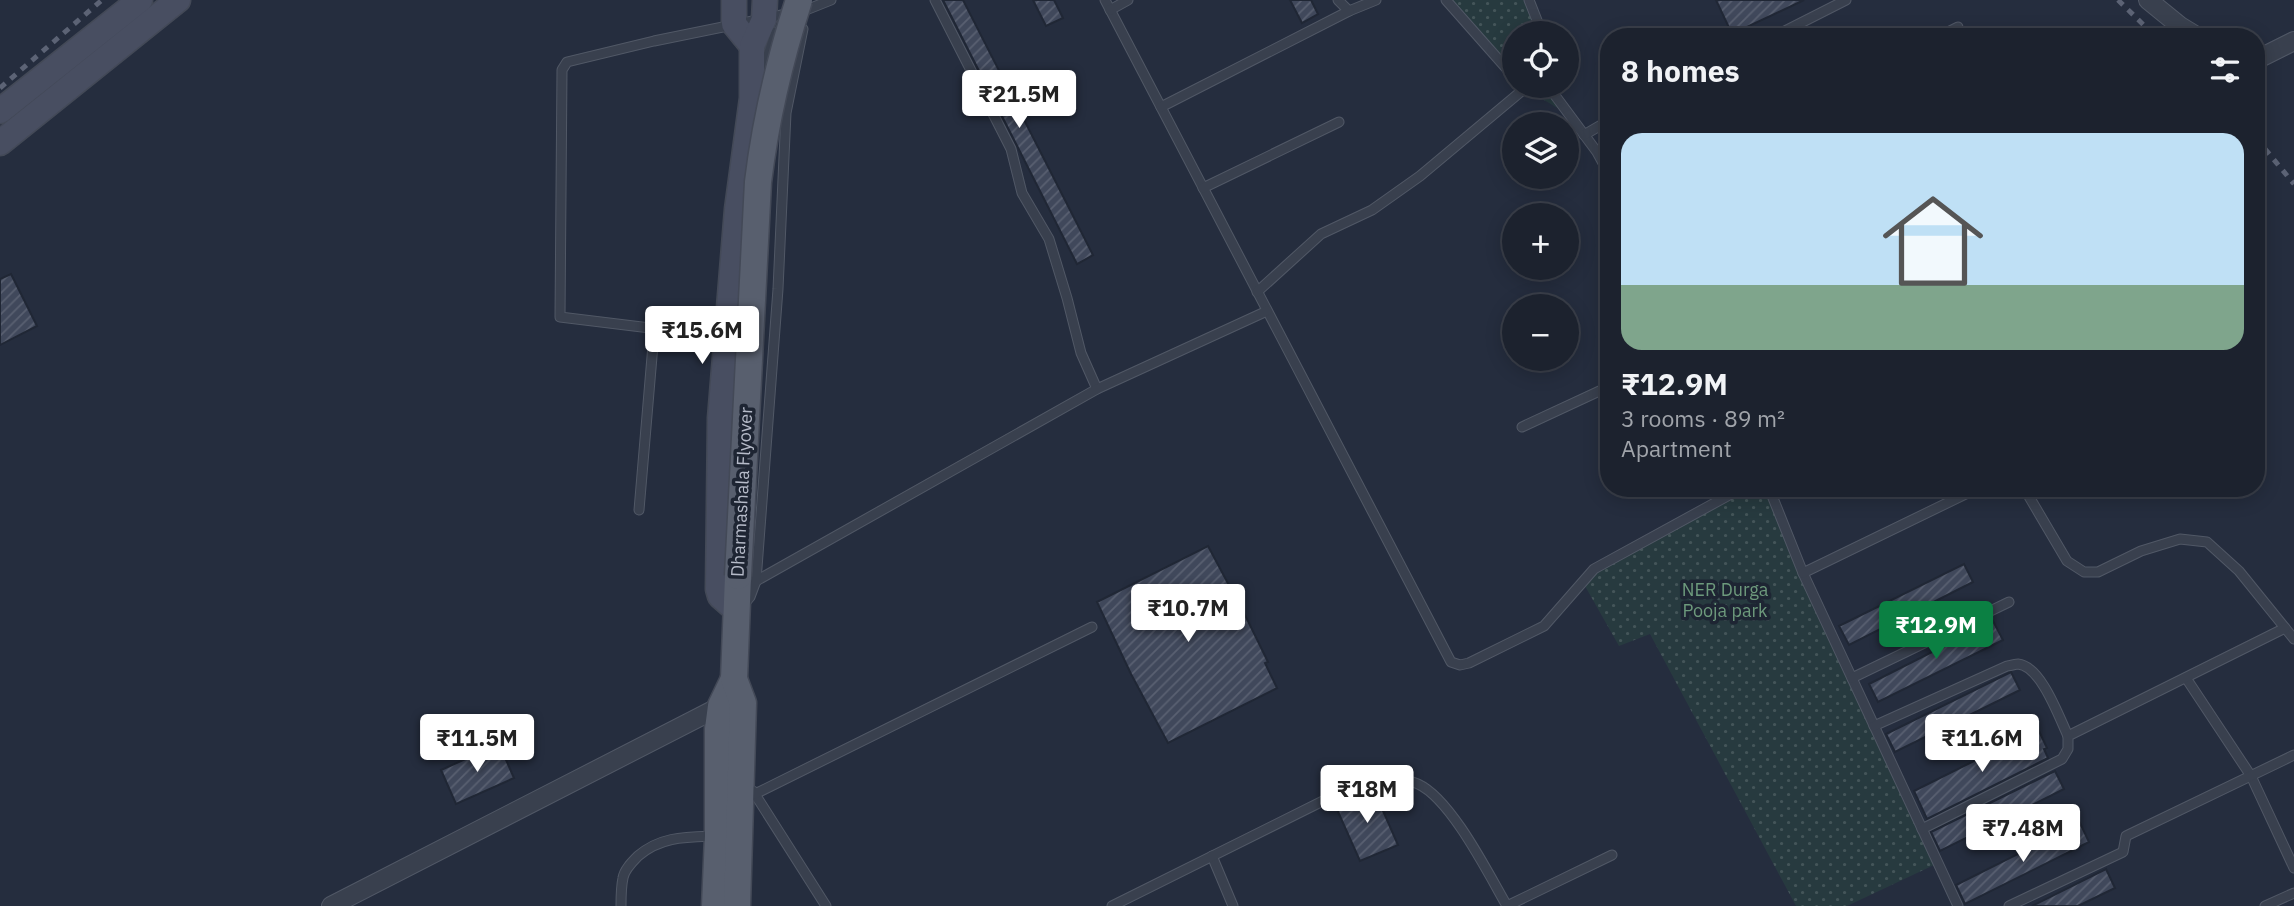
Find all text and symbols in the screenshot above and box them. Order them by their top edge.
map controls [1502,21,1579,371]
button: locate [1502,21,1579,98]
text: 8 homes [1621,51,1740,90]
icon: filters [2206,51,2244,89]
pin: ₹21.5M [962,71,1076,130]
text: ₹21.5M [978,78,1060,108]
button: layers [1502,112,1579,189]
icon: home [1870,178,1996,304]
button: + [1502,203,1579,280]
button: − [1502,294,1579,371]
pin: ₹15.6M [645,306,759,366]
text: ₹15.6M [661,314,743,344]
text: ₹12.9M [1621,364,1728,403]
text: 3 rooms · 89 m² [1621,403,1785,433]
street label: Dharmashala Flyover [726,406,757,577]
text: Apartment [1621,433,1732,463]
park label: NER Durga Pooja park [1682,578,1769,622]
pin: ₹10.7M [1131,584,1245,644]
text: ₹10.7M [1147,592,1229,622]
pin: ₹12.9M [1879,602,1993,661]
text: ₹12.9M [1895,609,1977,639]
pin: ₹11.5M [420,714,534,774]
pin: ₹11.6M [1925,714,2039,774]
text: ₹11.5M [436,722,518,752]
text: ₹11.6M [1941,722,2023,752]
pin: ₹18M [1326,766,1408,825]
text: ₹18M [1337,773,1397,803]
pin: ₹7.48M [1966,804,2080,864]
text: ₹7.48M [1982,812,2064,842]

